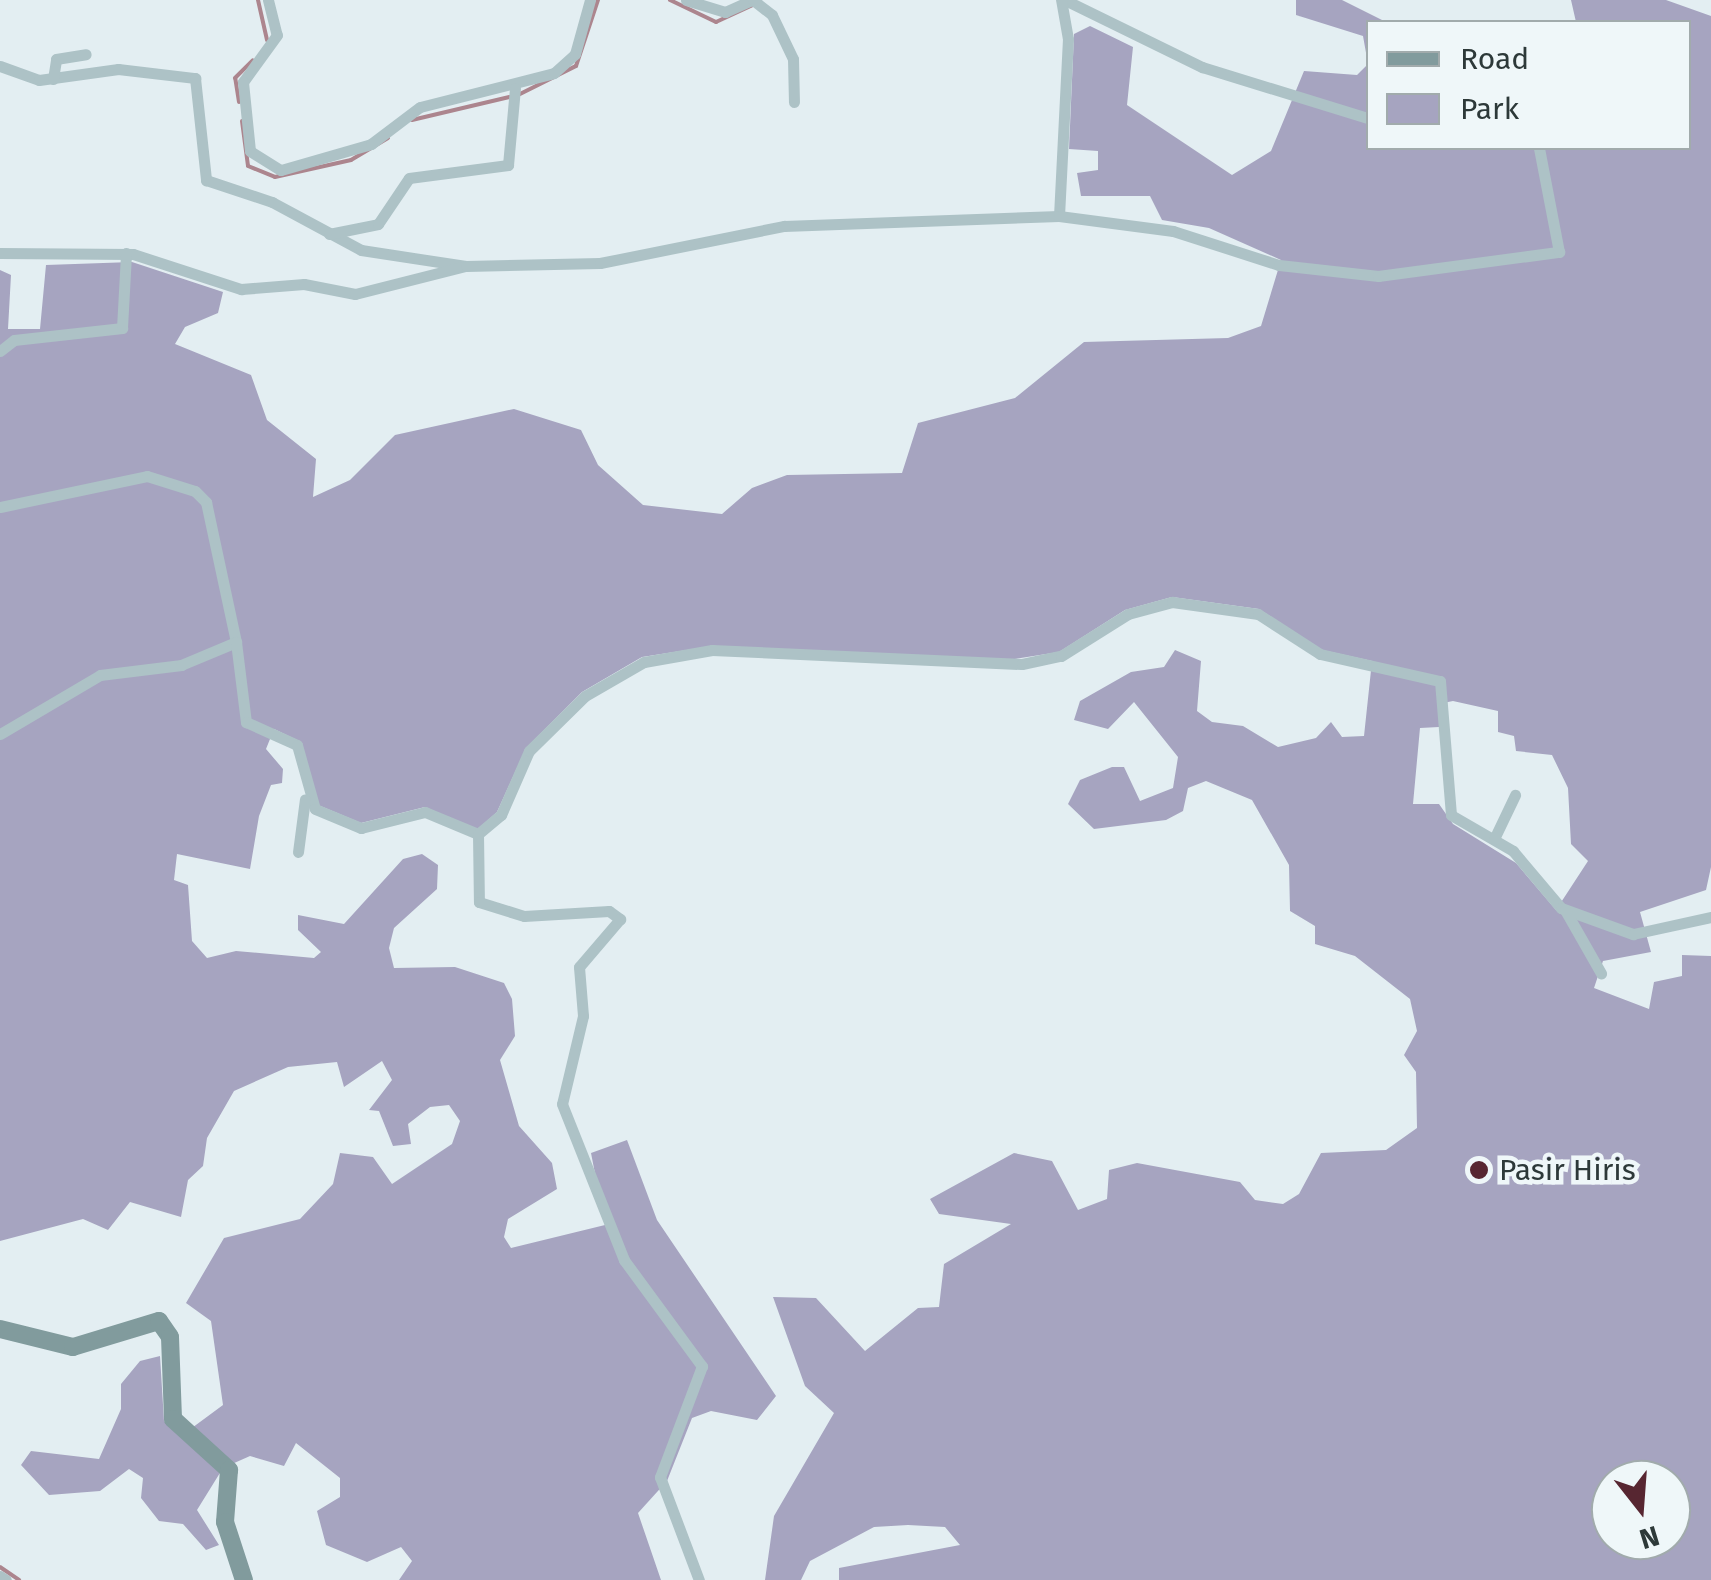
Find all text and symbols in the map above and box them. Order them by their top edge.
legend [1366,20,1691,150]
text: Road [1460,41,1529,77]
text: Park [1460,91,1519,127]
place label: Pasir Hiris [1499,1152,1636,1188]
marker: Pasir Hiris [1468,1159,1490,1181]
north arrow [1591,1460,1691,1560]
text: N [1636,1519,1663,1556]

